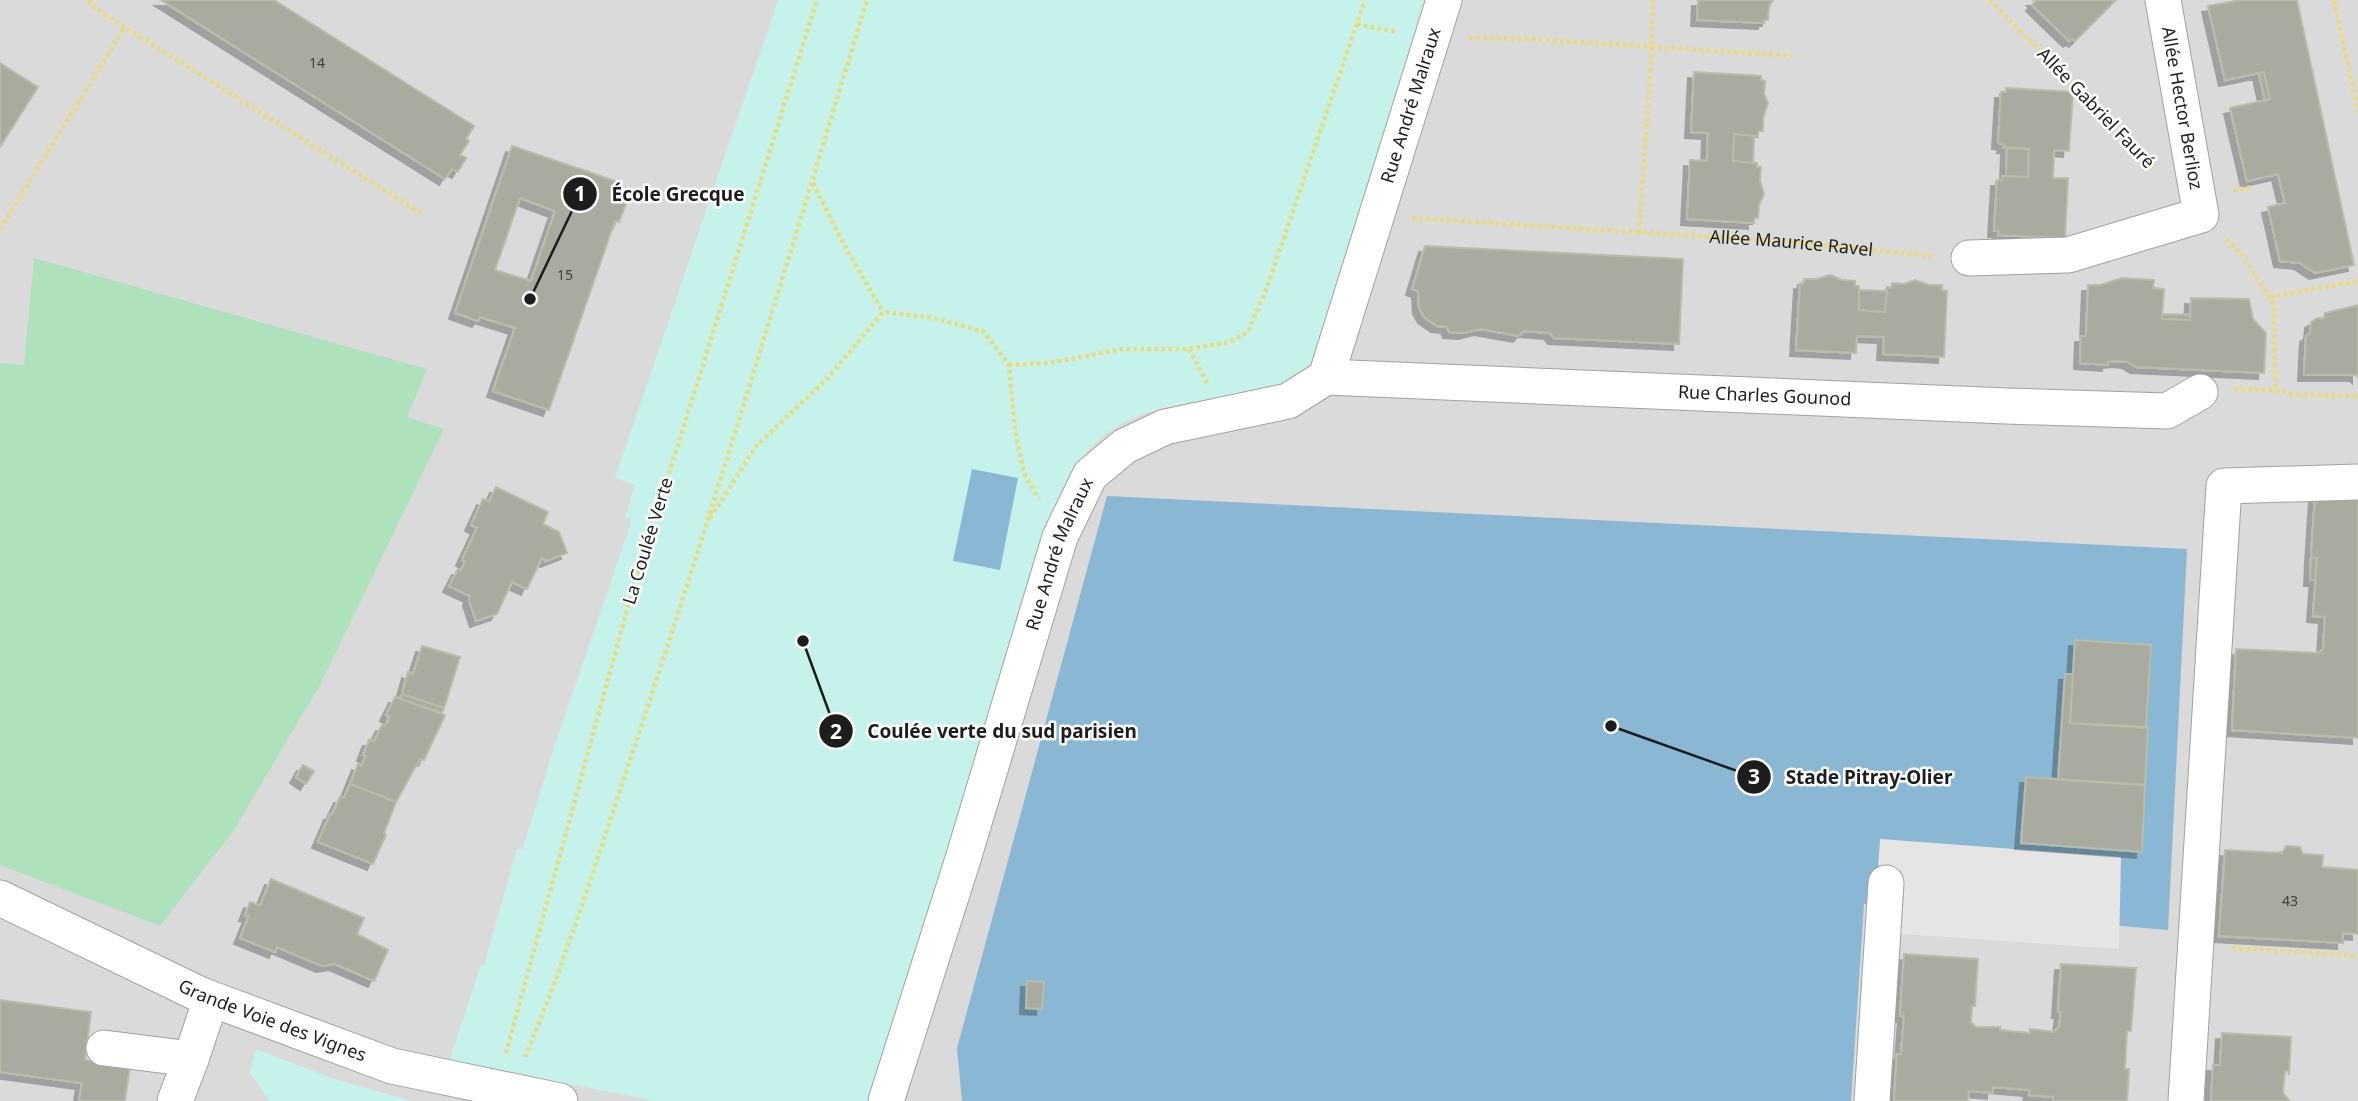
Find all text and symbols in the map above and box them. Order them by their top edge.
street label: Rue André Malraux [1374,24,1446,186]
street label: Allée Hector Berlioz [2157,24,2209,191]
street label: Allée Gabriel Fauré [2033,42,2161,173]
house number: 14 [309,53,325,72]
callout: École Grecque [562,174,758,214]
text: 1 [574,179,586,207]
text: École Grecque [612,181,744,207]
street label: Allée Maurice Ravel [1709,224,1874,261]
house number: 15 [557,265,573,284]
street label: Rue Charles Gounod [1677,379,1852,410]
street label: Rue André Malraux [1020,473,1098,633]
street label: La Coulée Verte [616,474,678,607]
callout: Coulée verte du sud parisien [818,711,1151,751]
text: 2 [830,717,842,745]
text: Coulée verte du sud parisien [867,718,1137,744]
callout: Stade Pitray-Olier [1737,757,1967,797]
text: 3 [1748,762,1760,790]
text: Stade Pitray-Olier [1786,764,1953,790]
house number: 43 [2282,891,2298,910]
street label: Grande Voie des Vignes [175,973,370,1066]

